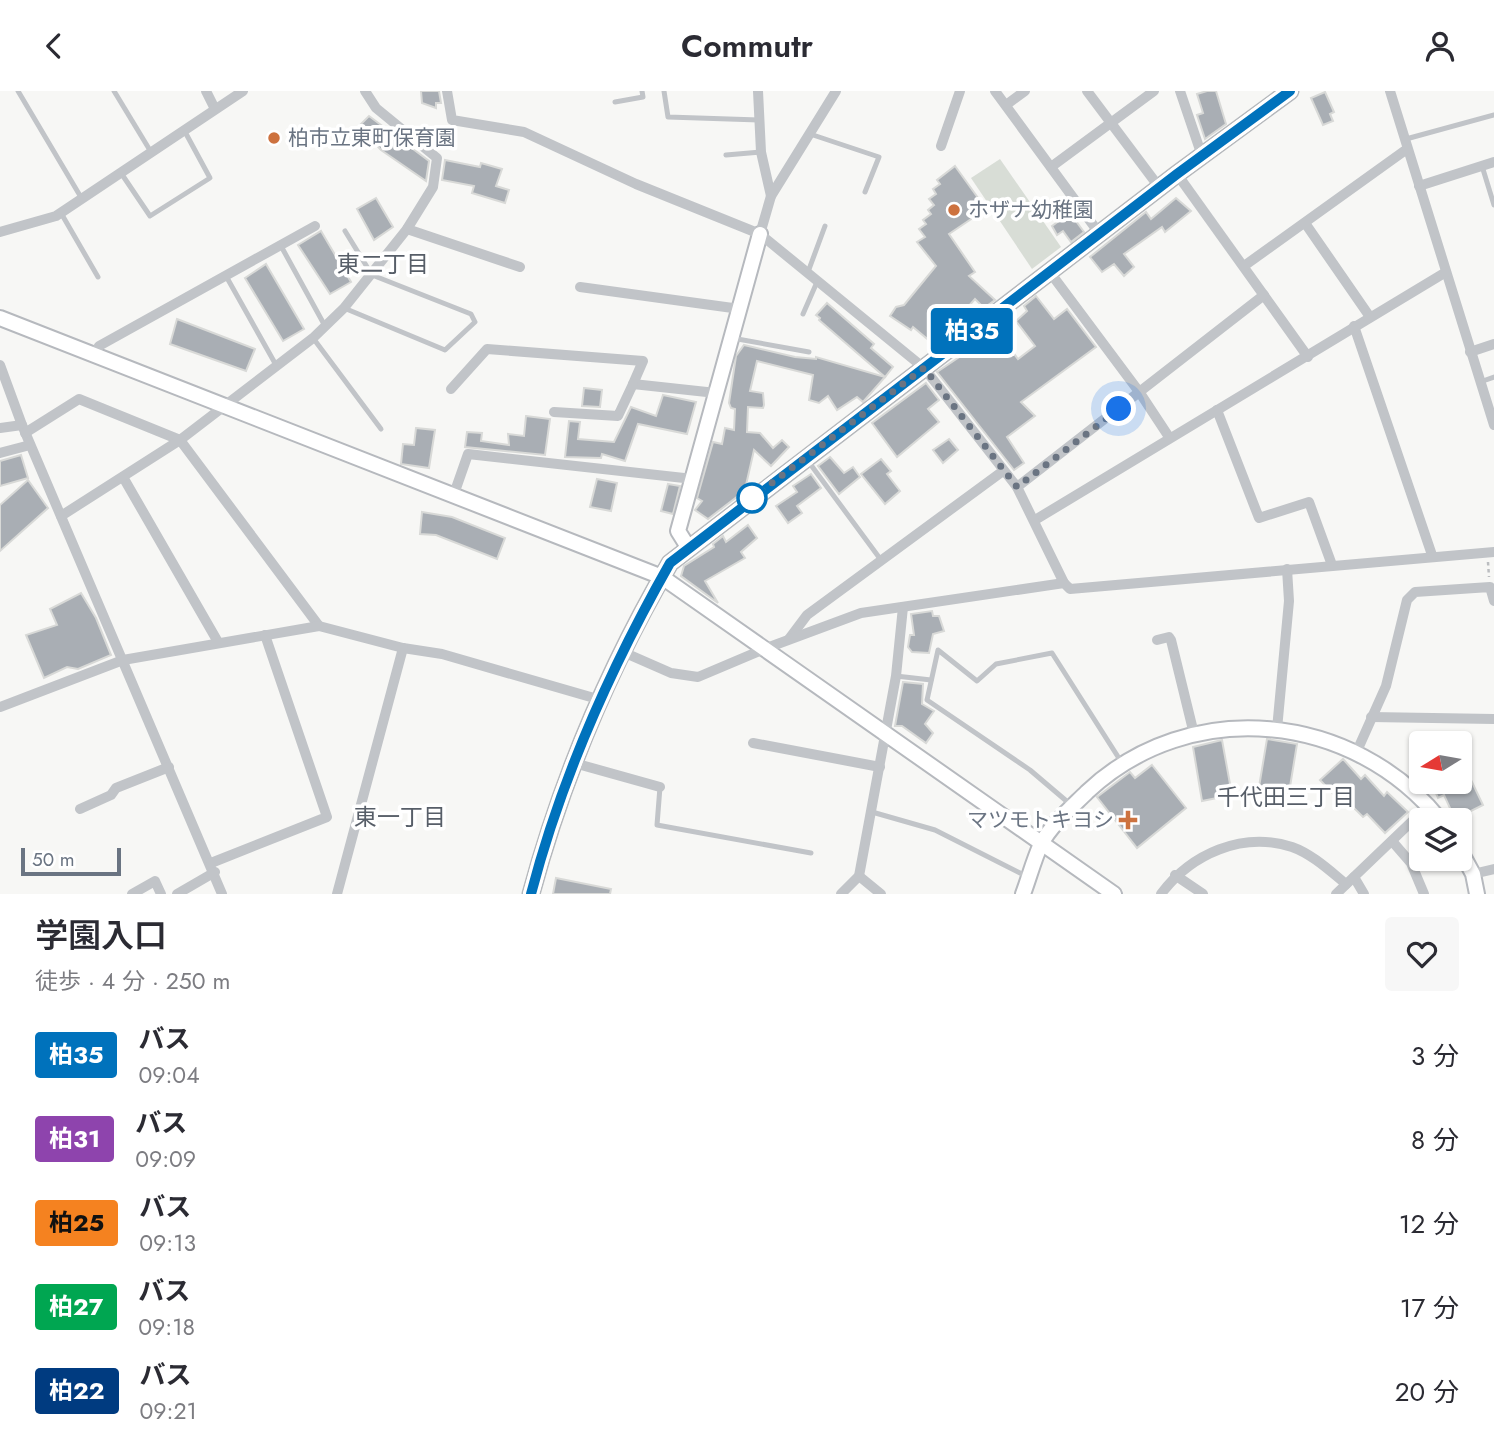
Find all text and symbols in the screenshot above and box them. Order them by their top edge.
text: Commutr [681,23,813,69]
icon: back [35,27,73,65]
icon: person [1421,27,1459,65]
place label: 柏市立東町保育園 [288,123,456,153]
marker: 柏市立東町保育園 [266,130,282,146]
place label: ホザナ幼稚園 [968,195,1094,225]
marker: ホザナ幼稚園 [946,202,962,218]
district label: 東二丁目 [337,247,429,281]
line badge: 柏35 [932,308,1012,354]
text: 柏35 [945,313,999,348]
your location [1101,391,1136,426]
unlabelled marker [737,483,767,513]
north arrow [1409,731,1472,795]
map controls [1409,731,1472,871]
district label: 千代田三丁目 [1217,780,1355,814]
district label: 東一丁目 [354,800,446,834]
place label: マツモトキヨシ [967,805,1114,835]
button: layers [1409,808,1472,871]
marker: マツモトキヨシ [1120,812,1136,828]
scale bar [21,845,121,877]
text: 50 m [32,846,75,873]
text: 学園入口 [35,912,167,959]
button: heart [1385,917,1459,991]
text: 徒歩 · 4 分 · 250 m [35,964,230,998]
text: バス [138,1020,190,1058]
text: 柏35 [49,1037,103,1072]
text: 3 分 [1411,1037,1459,1075]
text: 09:04 [138,1058,200,1092]
text: バス [135,1104,187,1142]
text: 柏31 [49,1121,100,1156]
text: 8 分 [1411,1121,1459,1159]
text: 09:09 [135,1142,196,1176]
text: バス [139,1188,191,1226]
text: 柏25 [49,1205,104,1240]
text: 12 分 [1399,1205,1459,1243]
text: 09:13 [139,1226,196,1260]
text: バス [138,1272,190,1310]
text: 柏27 [49,1289,103,1324]
text: 17 分 [1400,1289,1459,1327]
text: 09:18 [138,1310,195,1344]
text: バス [140,1356,192,1394]
text: 柏22 [49,1373,105,1408]
text: 20 分 [1395,1373,1459,1411]
text: 09:21 [140,1394,197,1428]

